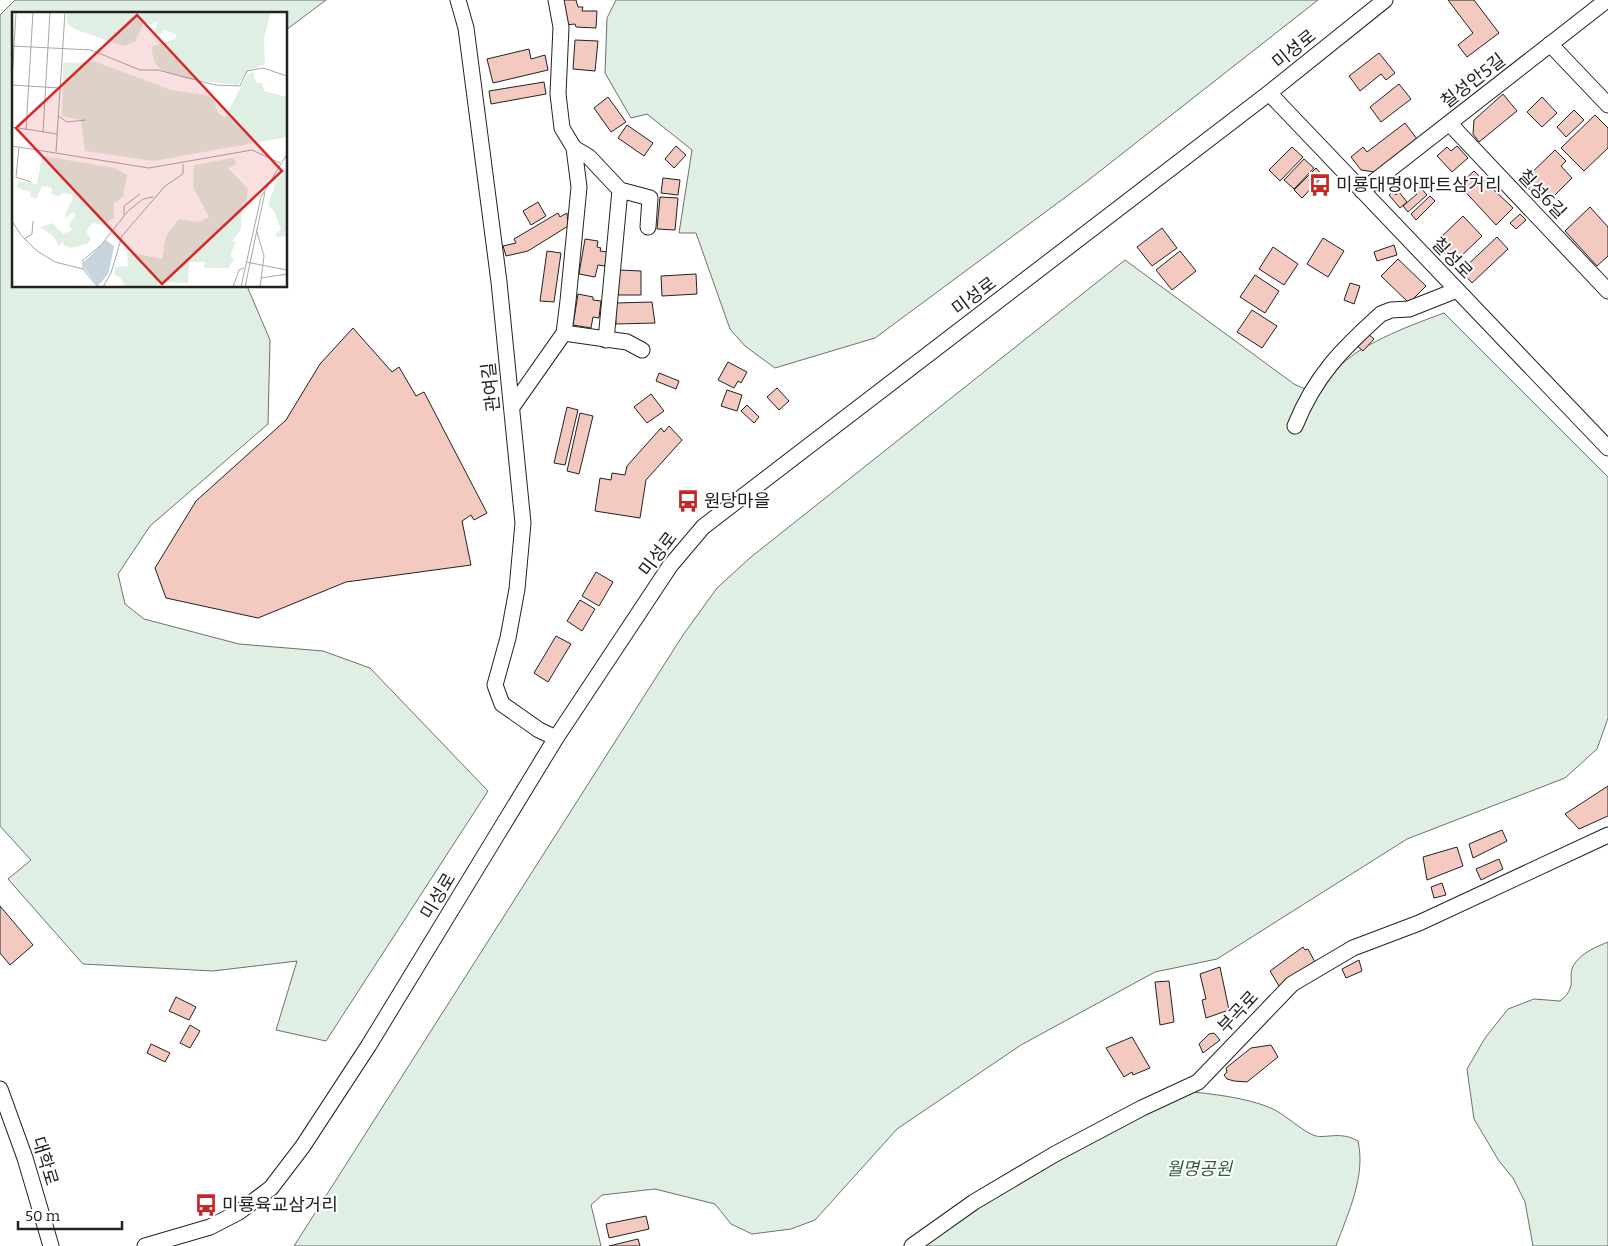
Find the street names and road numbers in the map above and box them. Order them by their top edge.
street label: 미성로 [1268,25,1320,73]
street label: 칠성안5길 [1436,49,1510,113]
street label: 칠성6길 [1513,165,1571,223]
street label: 칠성로 [1427,232,1477,284]
street label: 미성로 [948,272,1000,320]
street label: 관여길 [477,361,505,413]
street label: 미성로 [634,528,682,580]
street label: 미성로 [416,869,460,923]
street label: 부곡로 [1213,986,1263,1038]
street label: 대학로 [27,1134,63,1188]

